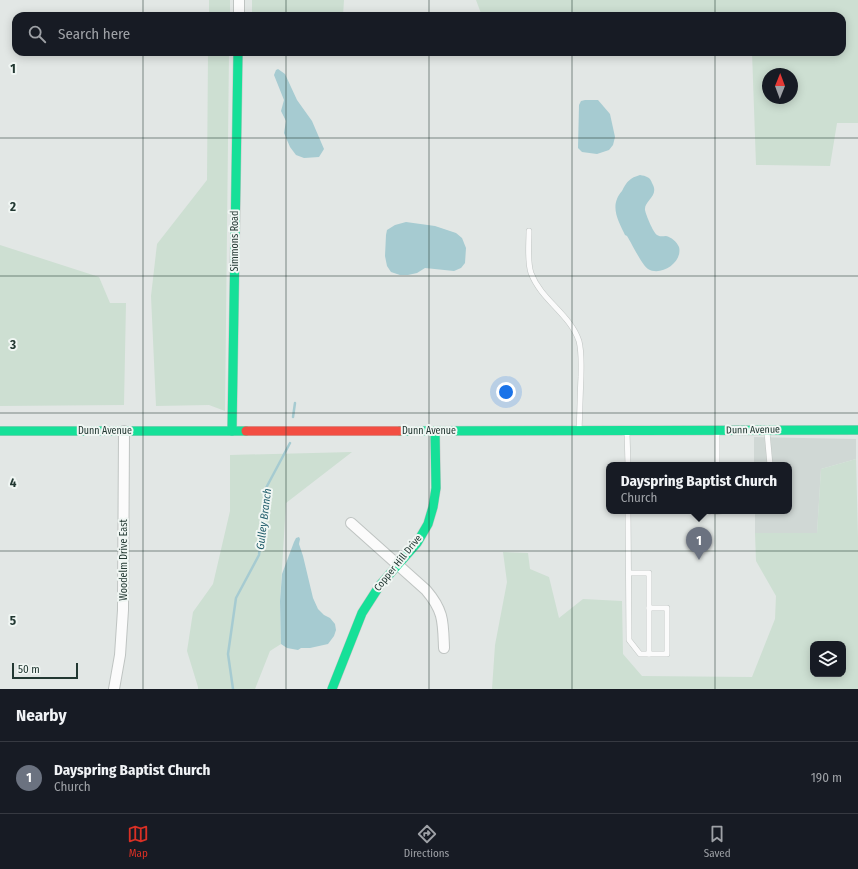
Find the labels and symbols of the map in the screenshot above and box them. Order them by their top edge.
text: 1 [10,61,16,76]
north arrow [762,68,798,104]
text: 2 [9,199,16,214]
street label: Simmons Road [229,211,241,271]
text: 3 [9,337,16,352]
your location [496,382,516,402]
street label: Dunn Avenue [726,424,780,436]
street label: Dunn Avenue [78,425,132,437]
street label: Dunn Avenue [402,425,456,437]
text: 4 [10,475,17,490]
water label: Gulley Branch [254,487,274,550]
street label: Woodelm Drive East [118,519,130,601]
pin: 1 [686,527,712,560]
street label: Copper Hill Drive [372,532,424,594]
text: 5 [10,613,16,628]
scale bar [12,661,78,680]

